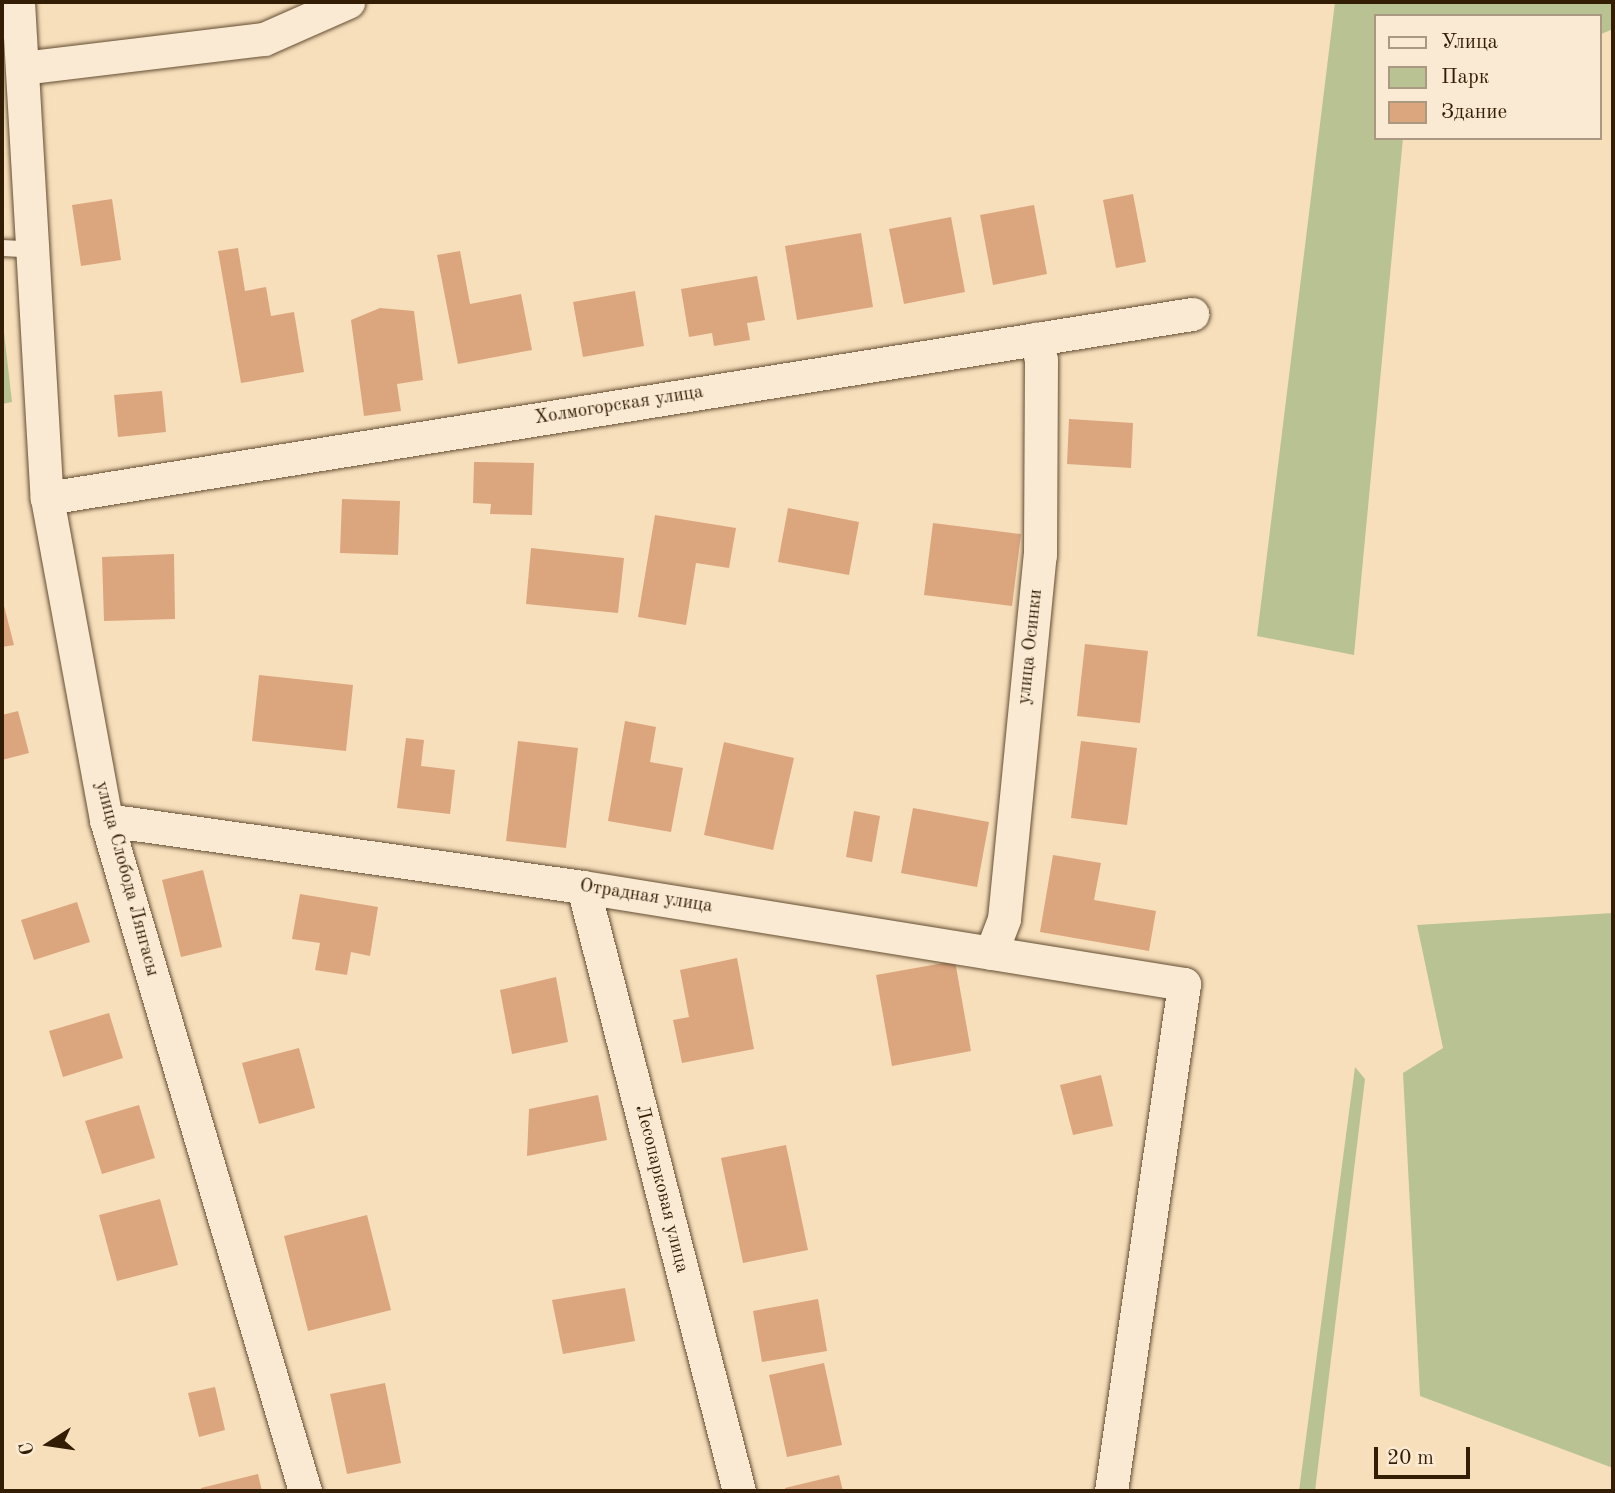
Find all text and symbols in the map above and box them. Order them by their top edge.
legend [1374,14,1601,140]
text: Улица [1441,32,1498,53]
text: Парк [1441,67,1489,88]
text: Здание [1441,102,1507,123]
street label: Холмогорская улица [533,381,705,431]
street label: улица Осинки [1014,588,1048,706]
street label: улица Слобода Лянгасы [89,779,163,979]
street label: Отрадная улица [578,875,714,919]
street label: Лесопарковая улица [629,1103,693,1275]
north arrow [14,1409,84,1479]
scale bar [1377,1434,1473,1478]
text: С [17,1440,39,1457]
text: 20 m [1387,1448,1434,1469]

